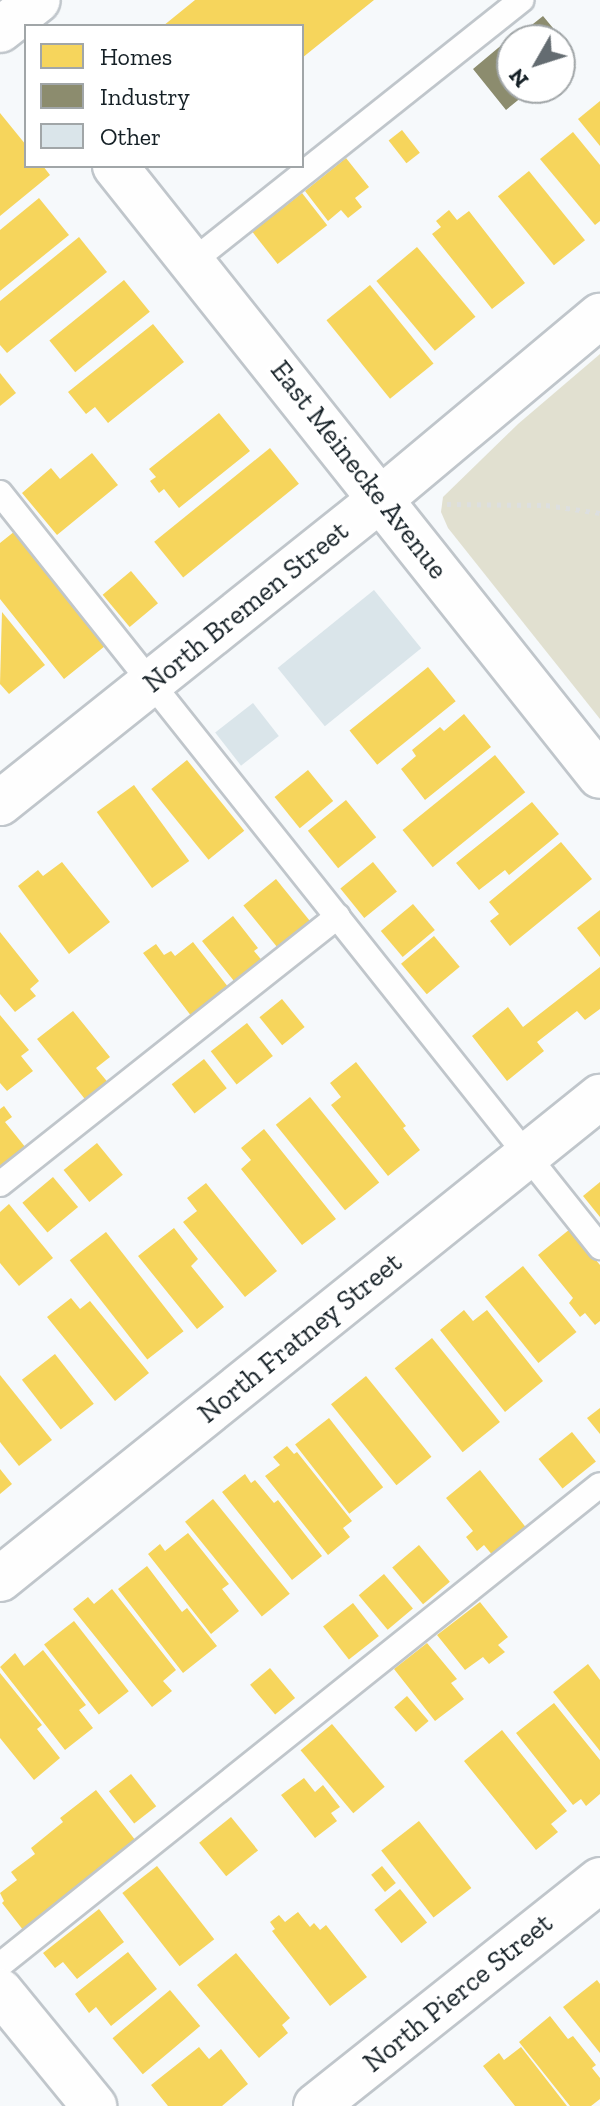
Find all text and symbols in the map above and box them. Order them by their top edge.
legend [24,24,304,168]
north arrow [496,24,576,104]
text: Homes [100,42,172,71]
text: N [503,63,534,93]
text: Industry [100,82,190,111]
text: Other [100,122,161,151]
street label: East Meinecke Avenue [263,354,455,586]
street label: North Bremen Street [137,514,355,700]
street label: North Fratney Street [191,1245,409,1431]
street label: North Pierce Street [357,1906,559,2080]

